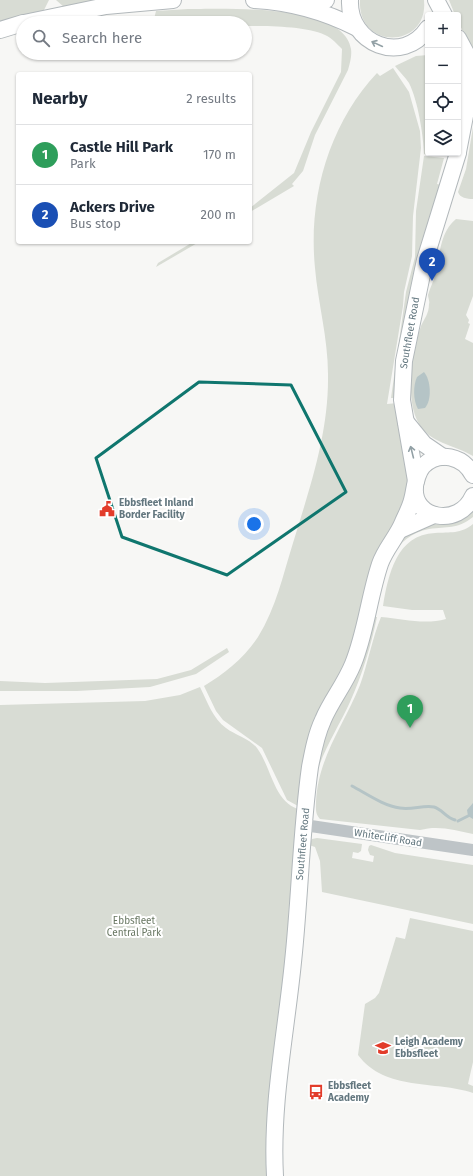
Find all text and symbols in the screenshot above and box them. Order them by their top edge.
map controls [425,12,461,156]
button: + [425,12,461,48]
search box [16,16,252,60]
icon: search [30,27,52,49]
text: Search here [62,29,142,47]
one-way arrow [371,40,383,47]
button: − [425,48,461,84]
button: locate [425,84,461,120]
text: Nearby [32,88,87,109]
text: 2 results [186,91,236,106]
button: layers [425,120,461,156]
text: Castle Hill Park [70,138,173,156]
text: 1 [42,147,48,162]
text: 170 m [203,147,236,162]
text: Park [70,156,96,171]
text: Ackers Drive [70,198,155,216]
text: 2 [42,207,48,222]
text: 200 m [200,207,236,222]
text: Bus stop [70,216,121,231]
pin: 2 [419,248,445,281]
street label: Southfleet Road [398,296,422,370]
one-way arrow [407,446,415,459]
place label: Ebbsfleet Inland Border Facility [119,497,193,521]
public building icon: Ebbsfleet Inland Border Facility [98,500,116,518]
your location [244,514,264,534]
pin: 1 [397,695,423,728]
street label: Southfleet Road [294,807,312,881]
street label: Whitecliff Road [353,827,423,849]
park label: Ebbsfleet Central Park [107,915,162,939]
place label: Leigh Academy Ebbsfleet [395,1036,464,1060]
school or university icon: Leigh Academy Ebbsfleet [374,1039,392,1057]
place label: Ebbsfleet Academy [327,1080,371,1104]
bus stop icon: Ebbsfleet Academy [307,1083,325,1101]

